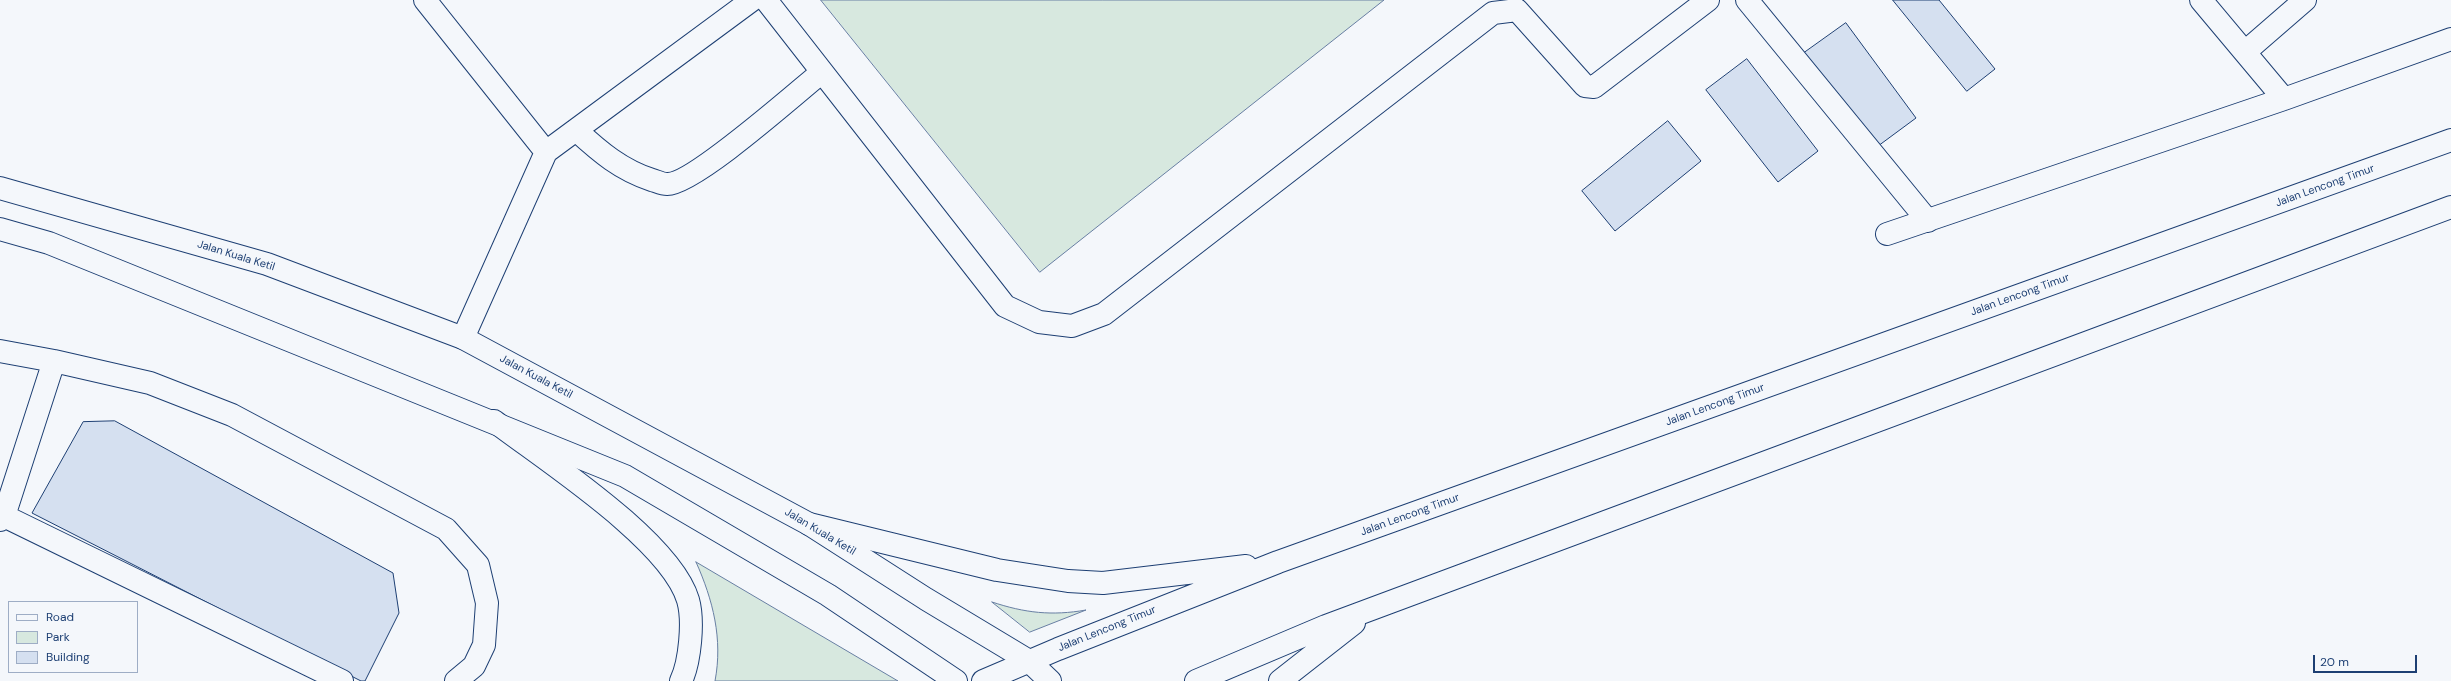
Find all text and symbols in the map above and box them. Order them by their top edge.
street label: Jalan Lencong Timur [2274,162,2376,210]
street label: Jalan Kuala Ketil [196,238,276,274]
street label: Jalan Lencong Timur [1969,271,2071,319]
street label: Jalan Kuala Ketil [497,352,575,402]
street label: Jalan Lencong Timur [1664,381,1766,429]
street label: Jalan Lencong Timur [1359,491,1461,539]
street label: Jalan Kuala Ketil [782,506,858,558]
legend [8,601,138,673]
street label: Jalan Lencong Timur [1056,603,1158,655]
text: Road [46,609,74,625]
text: Park [46,629,70,645]
scale bar [2315,647,2419,673]
text: Building [46,649,90,665]
text: 20 m [2320,654,2349,670]

